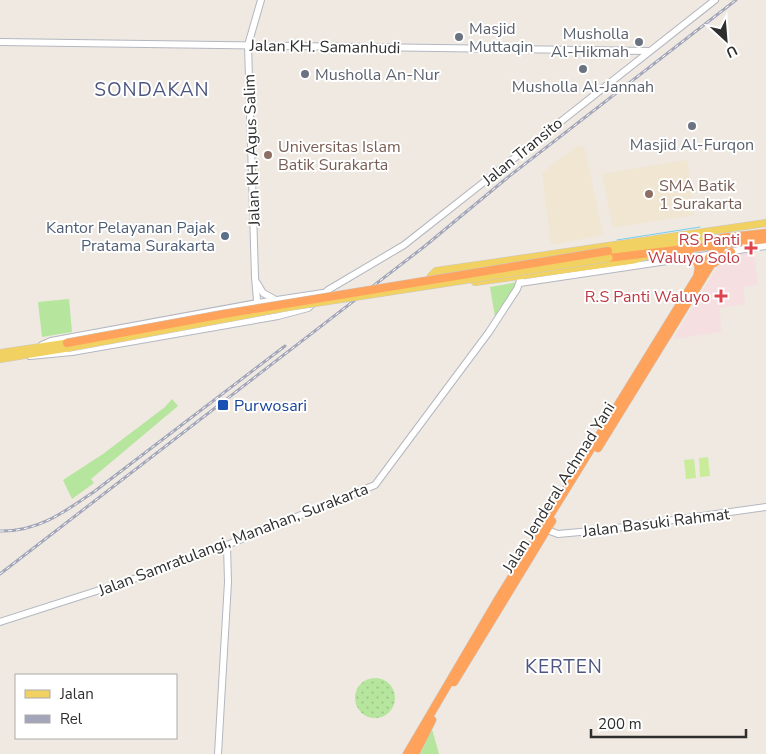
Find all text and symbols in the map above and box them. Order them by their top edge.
north arrow [701,15,751,65]
place label: Masjid Muttaqin [469,18,533,58]
place label: Musholla Al-Hikmah [551,23,629,63]
marker: Masjid Muttaqin [453,31,465,43]
street label: Jalan KH. Samanhudi [248,35,401,59]
marker: Musholla Al-Hikmah [633,36,645,48]
text: U [723,40,740,62]
marker: Musholla Al-Jannah [577,63,589,75]
place label: Musholla An-Nur [315,64,440,86]
marker: Musholla An-Nur [299,68,311,80]
street label: Jalan KH. Agus Salim [238,74,266,227]
place label: Musholla Al-Jannah [512,76,654,98]
district label: SONDAKAN [94,77,210,103]
street label: Jalan Transito [477,112,568,192]
marker: Masjid Al-Furqon [686,120,698,132]
place label: Masjid Al-Furqon [630,134,754,156]
place label: Universitas Islam Batik Surakarta [278,136,401,176]
marker: Universitas Islam Batik Surakarta [262,149,274,161]
place label: SMA Batik 1 Surakarta [659,175,742,215]
marker: SMA Batik 1 Surakarta [643,188,655,200]
place label: Kantor Pelayanan Pajak Pratama Surakarta [46,217,216,257]
place label: RS Panti Waluyo Solo [648,229,740,269]
marker: Kantor Pelayanan Pajak Pratama Surakarta [219,230,231,242]
marker: RS Panti Waluyo Solo [744,241,758,255]
place label: R.S Panti Waluyo [585,286,710,308]
marker: R.S Panti Waluyo [714,289,728,303]
place label: Purwosari [234,395,307,417]
marker: Purwosari [216,398,230,412]
street label: Jalan Jenderal Achmad Yani [497,398,620,578]
street label: Jalan Samratulangi, Manahan, Surakarta [94,478,372,602]
street label: Jalan Basuki Rahmat [580,503,731,543]
district label: KERTEN [525,654,603,680]
legend [15,674,178,739]
text: Jalan [59,684,94,704]
scale bar [591,706,746,738]
text: Rel [60,709,83,729]
text: 200 m [598,714,642,734]

